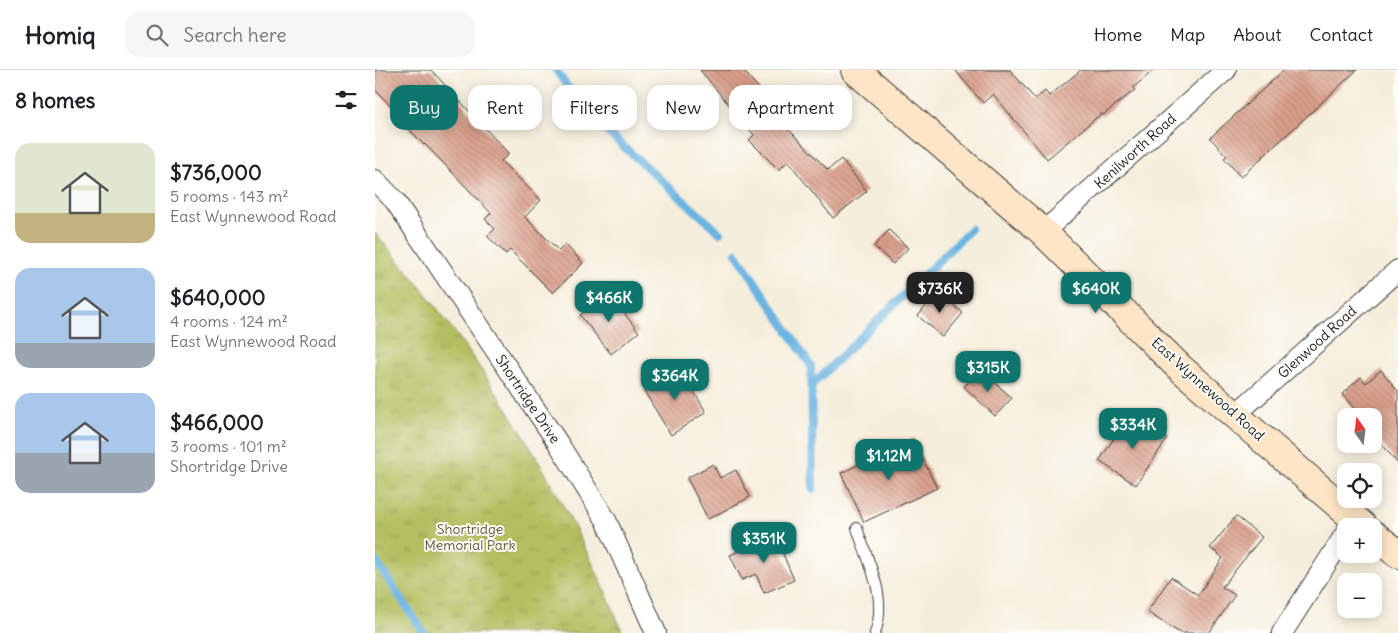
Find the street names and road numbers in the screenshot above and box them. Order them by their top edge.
street label: Kenilworth Road [1090,110,1180,192]
street label: Glenwood Road [1274,302,1360,382]
street label: East Wynnewood Road [1148,334,1268,444]
street label: Shortridge Drive [492,351,564,447]

